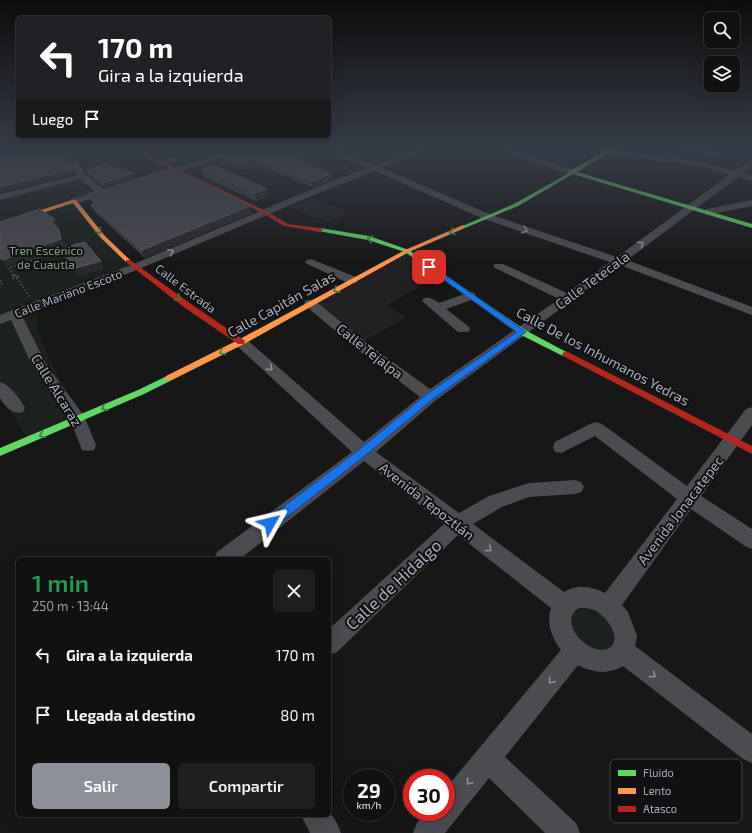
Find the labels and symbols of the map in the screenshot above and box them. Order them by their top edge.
one-way arrow [522,225,529,234]
one-way arrow [94,227,101,234]
one-way arrow [449,228,456,236]
one-way arrow [367,235,374,244]
one-way arrow [637,242,644,249]
park label: Tren Escénico de Cuautla [9,243,83,271]
street label: Calle Tetecala [552,247,632,313]
one-way arrow [167,249,175,257]
pin [412,250,446,284]
street label: Calle Estrada [153,261,219,315]
street label: Calle Mariano Escoto [12,266,124,320]
street label: Calle Capitán Salas [224,267,338,341]
one-way arrow [333,285,340,292]
one-way arrow [173,293,180,300]
street label: Calle De los Inhumanos Yedras [513,303,693,409]
street label: Calle Tejalpa [333,320,407,382]
one-way arrow [218,347,226,355]
street label: Calle Alcaraz [28,351,86,429]
one-way arrow [265,364,272,371]
one-way arrow [101,403,109,411]
one-way arrow [38,430,45,438]
street label: Avenida Jonacatepec [634,452,727,568]
street label: Avenida Tepoztlán [376,459,478,543]
position arrow [249,502,291,544]
street label: Calle de Hidalgo [341,535,446,634]
one-way arrow [484,544,491,551]
one-way arrow [649,670,656,677]
one-way arrow [548,677,555,684]
legend [610,759,742,823]
text: Fluido [643,766,674,779]
speed limit sign: 30 [403,769,455,821]
one-way arrow [466,777,473,785]
text: Lento [643,784,671,797]
text: Atasco [643,802,677,815]

